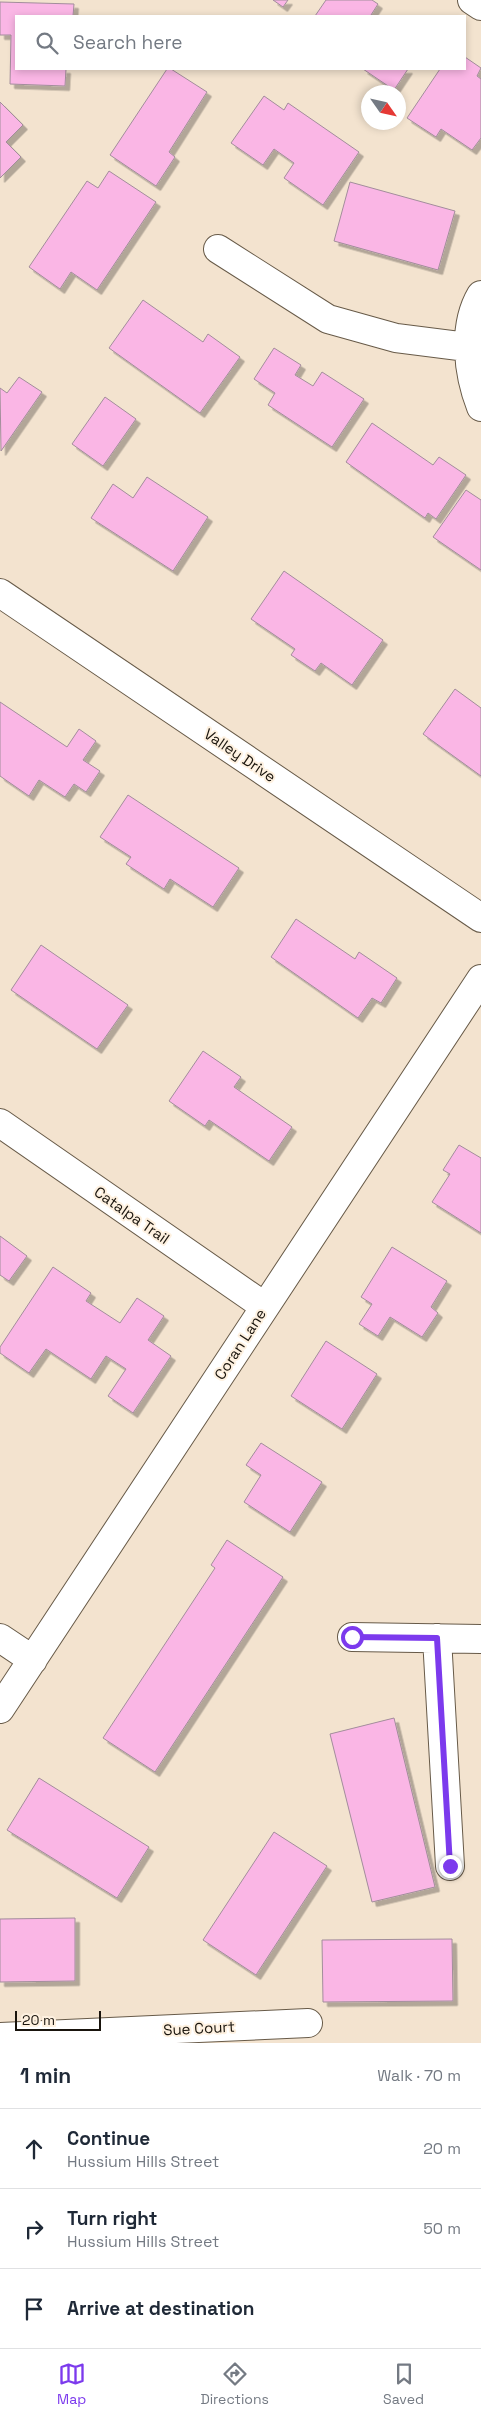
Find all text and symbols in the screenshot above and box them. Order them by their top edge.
search box [15,15,466,70]
icon: search [33,29,61,57]
text: Search here [73,30,183,55]
north arrow [361,85,406,130]
street label: Valley Drive [200,724,280,786]
street label: Catalpa Trail [91,1182,173,1248]
street label: Coran Lane [210,1305,270,1383]
route start [341,1626,364,1649]
route end [439,1855,462,1878]
scale bar [15,2008,101,2031]
text: 20 m [22,2011,55,2029]
street label: Sue Court [163,2017,235,2039]
text: 1 min [20,2062,71,2089]
text: Walk · 70 m [377,2065,461,2086]
text: Continue [67,2126,150,2151]
icon: ahead [20,2135,48,2163]
text: 20 m [423,2138,461,2159]
text: Hussium Hills Street [67,2151,219,2172]
text: Turn right [67,2206,157,2231]
icon: right [20,2215,48,2243]
text: 50 m [423,2218,461,2239]
text: Hussium Hills Street [67,2231,219,2252]
icon: arrive [20,2295,48,2323]
text: Arrive at destination [67,2296,255,2321]
tab: Map [57,2360,86,2408]
tab: Directions [200,2360,269,2408]
tab: Saved [383,2360,424,2408]

